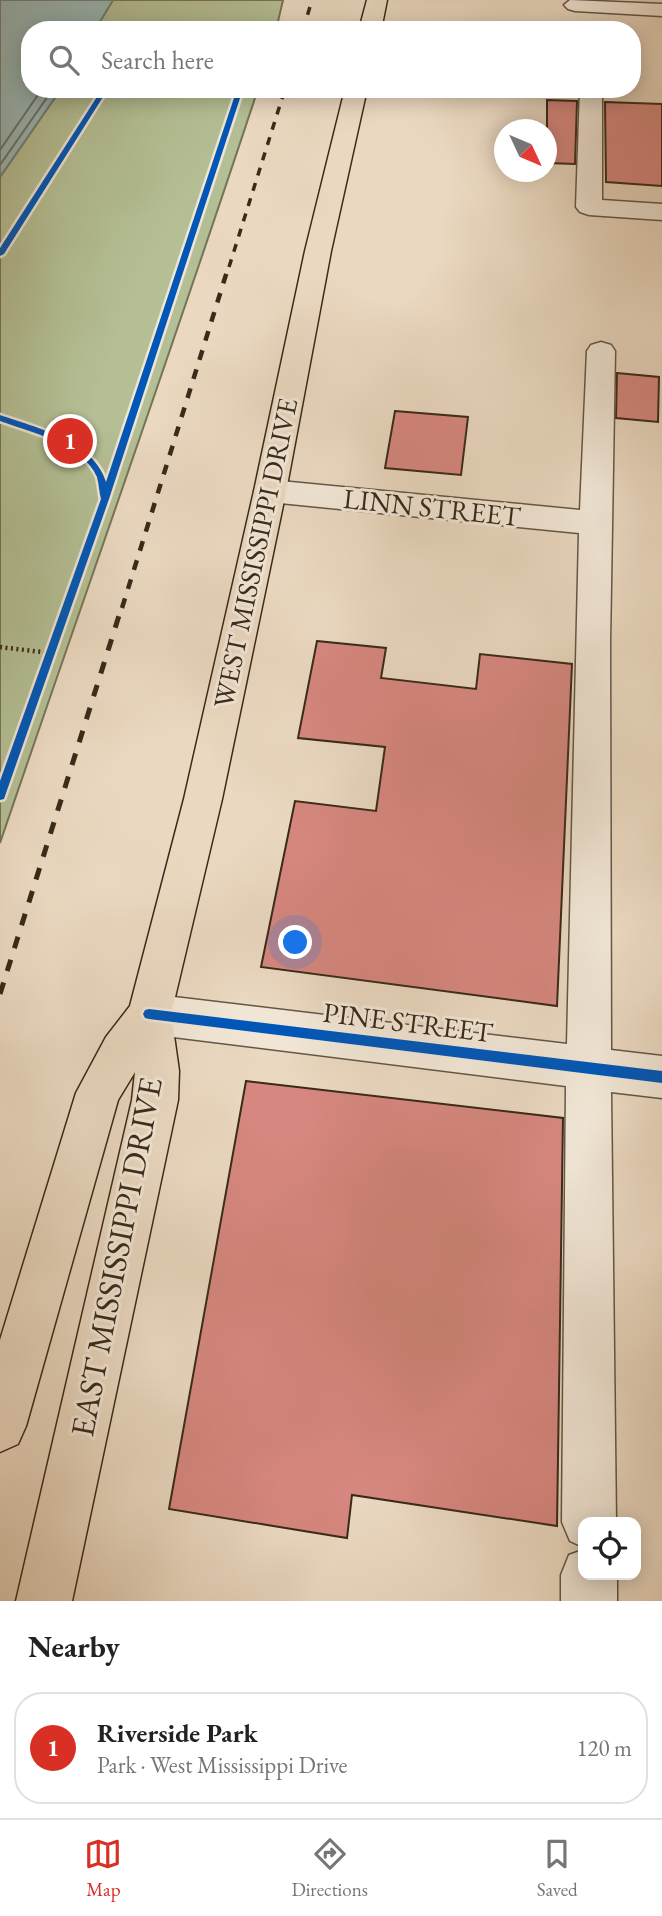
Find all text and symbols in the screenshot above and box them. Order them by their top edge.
search box [21,21,641,98]
icon: search [45,41,83,79]
text: Search here [101,43,214,77]
north arrow [494,119,557,182]
street label: WEST MISSISSIPPI DRIVE [205,395,305,711]
pin: 1 [47,415,93,467]
street label: LINN STREET [342,480,523,534]
your location [278,925,312,959]
street label: PINE STREET [321,994,495,1050]
street label: EAST MISSISSIPPI DRIVE [60,1074,172,1440]
map controls [578,1517,641,1580]
button: locate [578,1517,641,1580]
text: Nearby [28,1627,120,1666]
text: Riverside Park [97,1716,258,1750]
text: 1 [47,1733,59,1763]
text: 120 m [576,1733,632,1763]
text: Park · West Mississippi Drive [97,1750,348,1780]
tab: Map [84,1835,122,1902]
tab: Directions [291,1835,368,1902]
tab: Saved [537,1835,578,1902]

